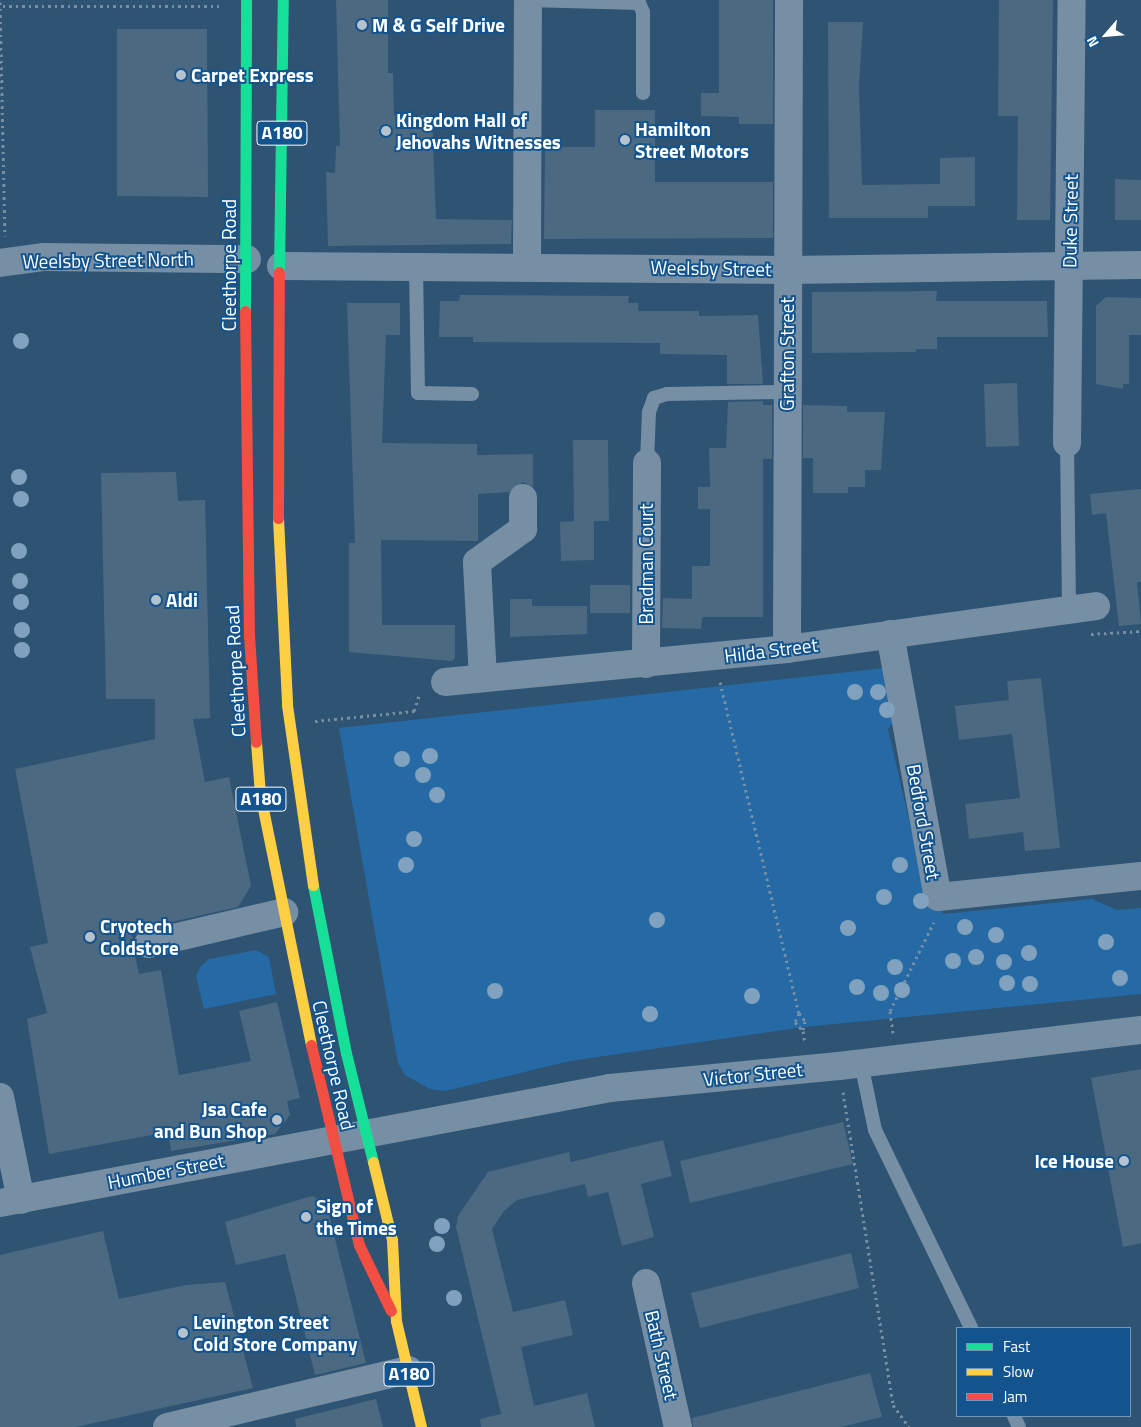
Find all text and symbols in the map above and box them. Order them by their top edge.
north arrow [1081,10,1131,60]
place label: M & G Self Drive [372,14,505,36]
marker: M & G Self Drive [356,19,368,31]
text: N [1081,33,1104,51]
place label: Carpet Express [191,64,314,86]
marker: Carpet Express [175,69,187,81]
place label: Kingdom Hall of Jehovahs Witnesses [396,109,561,153]
road number: A180 [256,118,308,148]
place label: Hamilton Street Motors [635,118,749,162]
marker: Kingdom Hall of Jehovahs Witnesses [380,125,392,137]
marker: Hamilton Street Motors [619,134,631,146]
street label: Duke Street [1058,174,1082,268]
street label: Cleethorpe Road [218,199,240,331]
street label: Weelsby Street North [22,247,194,273]
street label: Weelsby Street [650,256,772,280]
street label: Grafton Street [776,297,798,411]
street label: Bradman Court [635,503,657,625]
place label: Aldi [166,589,198,611]
marker: Aldi [150,594,162,606]
street label: Cleethorpe Road [220,604,250,738]
street label: Hilda Street [723,633,819,667]
street label: Bedford Street [903,762,945,882]
road number: A180 [235,784,287,814]
place label: Cryotech Coldstore [100,915,179,959]
marker: Cryotech Coldstore [84,931,96,943]
street label: Cleethorpe Road [308,998,360,1132]
street label: Victor Street [702,1057,804,1091]
place label: Jsa Cafe and Bun Shop [154,1098,267,1142]
marker: Jsa Cafe and Bun Shop [271,1114,283,1126]
street label: Humber Street [106,1149,226,1193]
place label: Ice House [1034,1150,1114,1172]
marker: Ice House [1118,1155,1130,1167]
place label: Sign of the Times [316,1195,397,1239]
marker: Sign of the Times [300,1211,312,1223]
street label: Bath Street [641,1308,683,1402]
place label: Levington Street Cold Store Company [193,1311,357,1355]
marker: Levington Street Cold Store Company [177,1327,189,1339]
legend [956,1327,1131,1417]
text: Fast [1003,1335,1030,1358]
road number: A180 [383,1358,435,1390]
text: Slow [1003,1360,1034,1383]
text: Jam [1003,1385,1027,1408]

